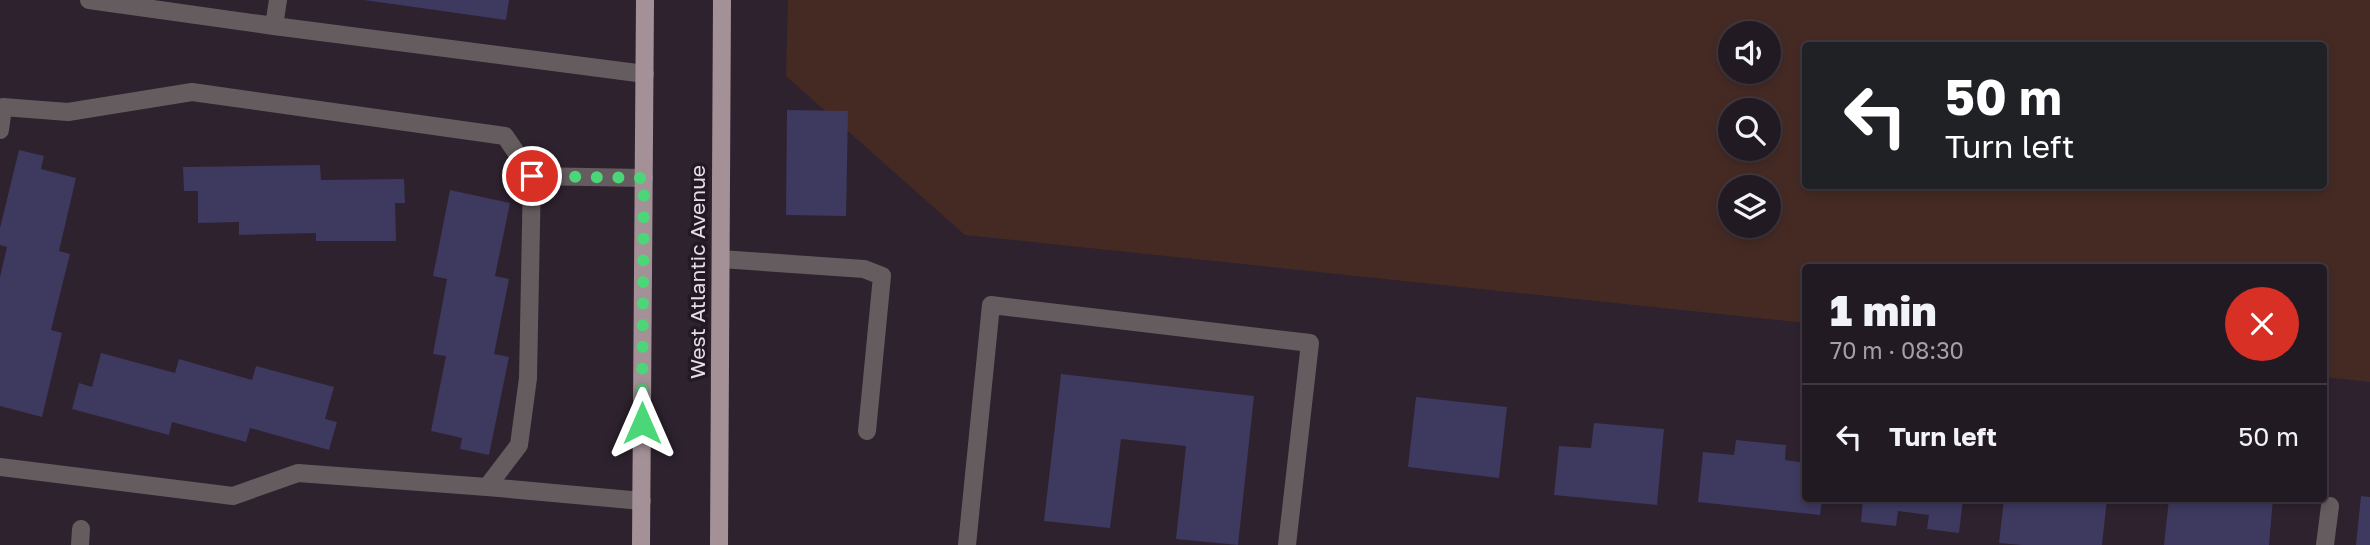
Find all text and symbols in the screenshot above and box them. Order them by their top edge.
map controls [1718,21,1781,238]
button: sound [1718,21,1781,84]
text: 50 m [1945,67,2062,126]
icon: left [1830,70,1921,161]
button: search [1718,98,1781,161]
text: Turn left [1945,127,2074,165]
pin [502,146,562,206]
icon: arrive [513,157,551,195]
street label: West Atlantic Avenue [684,165,710,379]
button: layers [1718,175,1781,238]
text: 1 min [1830,285,1937,335]
button: close [2225,287,2299,361]
text: 70 m · 08:30 [1830,336,1964,364]
position arrow [605,386,679,460]
icon: left [1830,418,1868,456]
text: Turn left [1889,421,1997,452]
text: 50 m [2238,421,2299,452]

